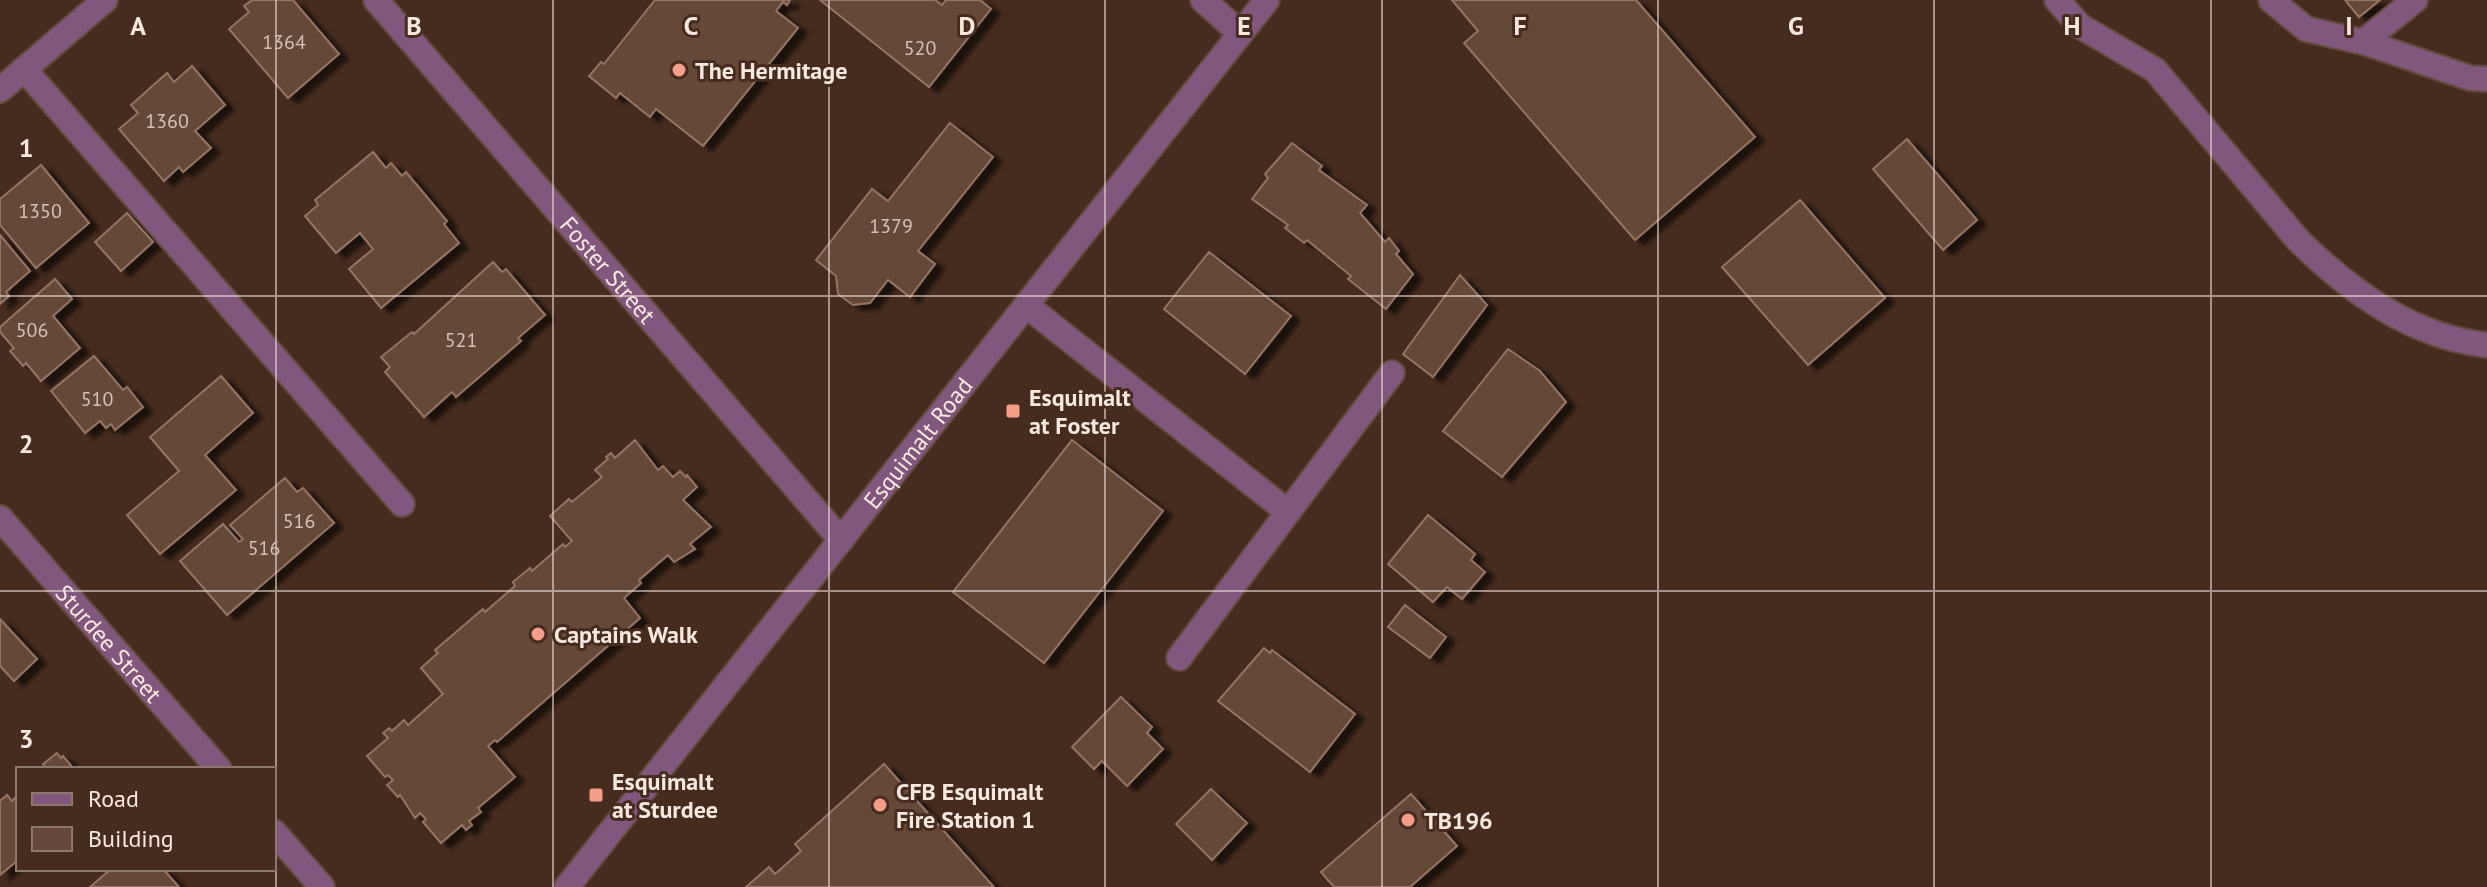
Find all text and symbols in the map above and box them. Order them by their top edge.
text: A [130,9,146,42]
text: B [406,9,422,42]
text: C [684,9,698,42]
text: D [959,9,975,42]
text: E [1237,9,1251,42]
text: F [1513,9,1527,42]
text: G [1788,9,1804,42]
text: H [2064,9,2080,42]
text: I [2345,9,2353,42]
house number: 1364 [262,29,306,55]
house number: 520 [904,35,936,61]
place label: The Hermitage [695,55,847,86]
marker: The Hermitage [670,61,688,79]
house number: 1360 [145,108,189,134]
text: 1 [19,131,33,164]
house number: 1350 [18,198,62,224]
street label: Foster Street [554,210,663,330]
house number: 1379 [869,213,913,239]
house number: 506 [16,317,48,343]
house number: 521 [445,327,477,353]
street label: Esquimalt Road [856,371,979,515]
place label: Esquimalt at Foster [1029,382,1131,441]
house number: 510 [81,386,113,412]
marker: Esquimalt at Foster [1004,402,1022,420]
text: 2 [19,427,33,460]
house number: 516 [283,508,315,534]
house number: 516 [248,535,280,561]
street label: Sturdee Street [49,578,169,709]
place label: Captains Walk [554,619,698,650]
marker: Captains Walk [529,625,547,643]
text: 3 [19,722,33,755]
place label: Esquimalt at Sturdee [612,766,718,825]
legend [16,767,276,871]
place label: CFB Esquimalt Fire Station 1 [896,776,1044,835]
text: Road [88,783,139,814]
marker: Esquimalt at Sturdee [587,786,605,804]
marker: CFB Esquimalt Fire Station 1 [871,796,889,814]
place label: TB196 [1424,805,1493,836]
marker: TB196 [1399,811,1417,829]
text: Building [88,823,174,854]

